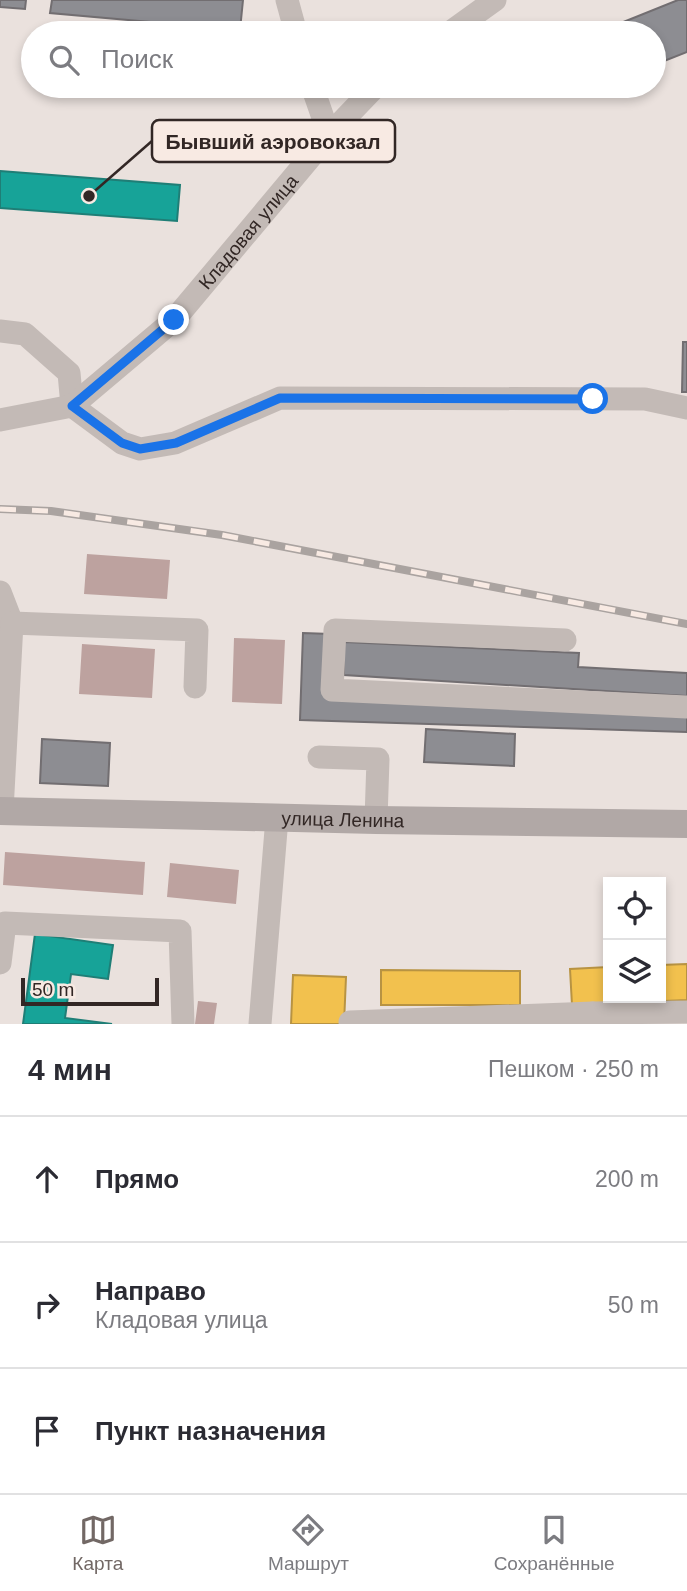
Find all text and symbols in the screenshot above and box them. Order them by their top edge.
search box [21,21,666,98]
icon: search [45,41,83,79]
text: Поиск [101,44,173,74]
callout: Бывший аэровокзал [152,120,395,162]
text: Бывший аэровокзал [165,130,381,153]
street label: Кладовая улица [195,170,303,293]
route end [158,304,189,335]
route start [577,383,608,414]
street label: улица Ленина [281,808,405,831]
map controls [603,877,666,1003]
button: locate [603,877,666,940]
button: layers [603,940,666,1003]
scale bar [21,975,159,1007]
text: 50 m [32,979,74,1000]
text: 4 мин [28,1053,112,1086]
text: Пешком · 250 m [488,1056,659,1082]
icon: ahead [28,1160,66,1198]
text: Прямо [95,1164,179,1194]
text: 200 m [595,1166,659,1192]
text: Направо [95,1276,206,1306]
icon: right [28,1286,66,1324]
text: 50 m [608,1292,659,1318]
text: Кладовая улица [95,1307,268,1333]
icon: arrive [28,1412,66,1450]
text: Пункт назначения [95,1416,326,1446]
tab: Карта [72,1511,123,1575]
tab: Маршрут [268,1511,349,1575]
tab: Сохранённые [494,1511,615,1575]

